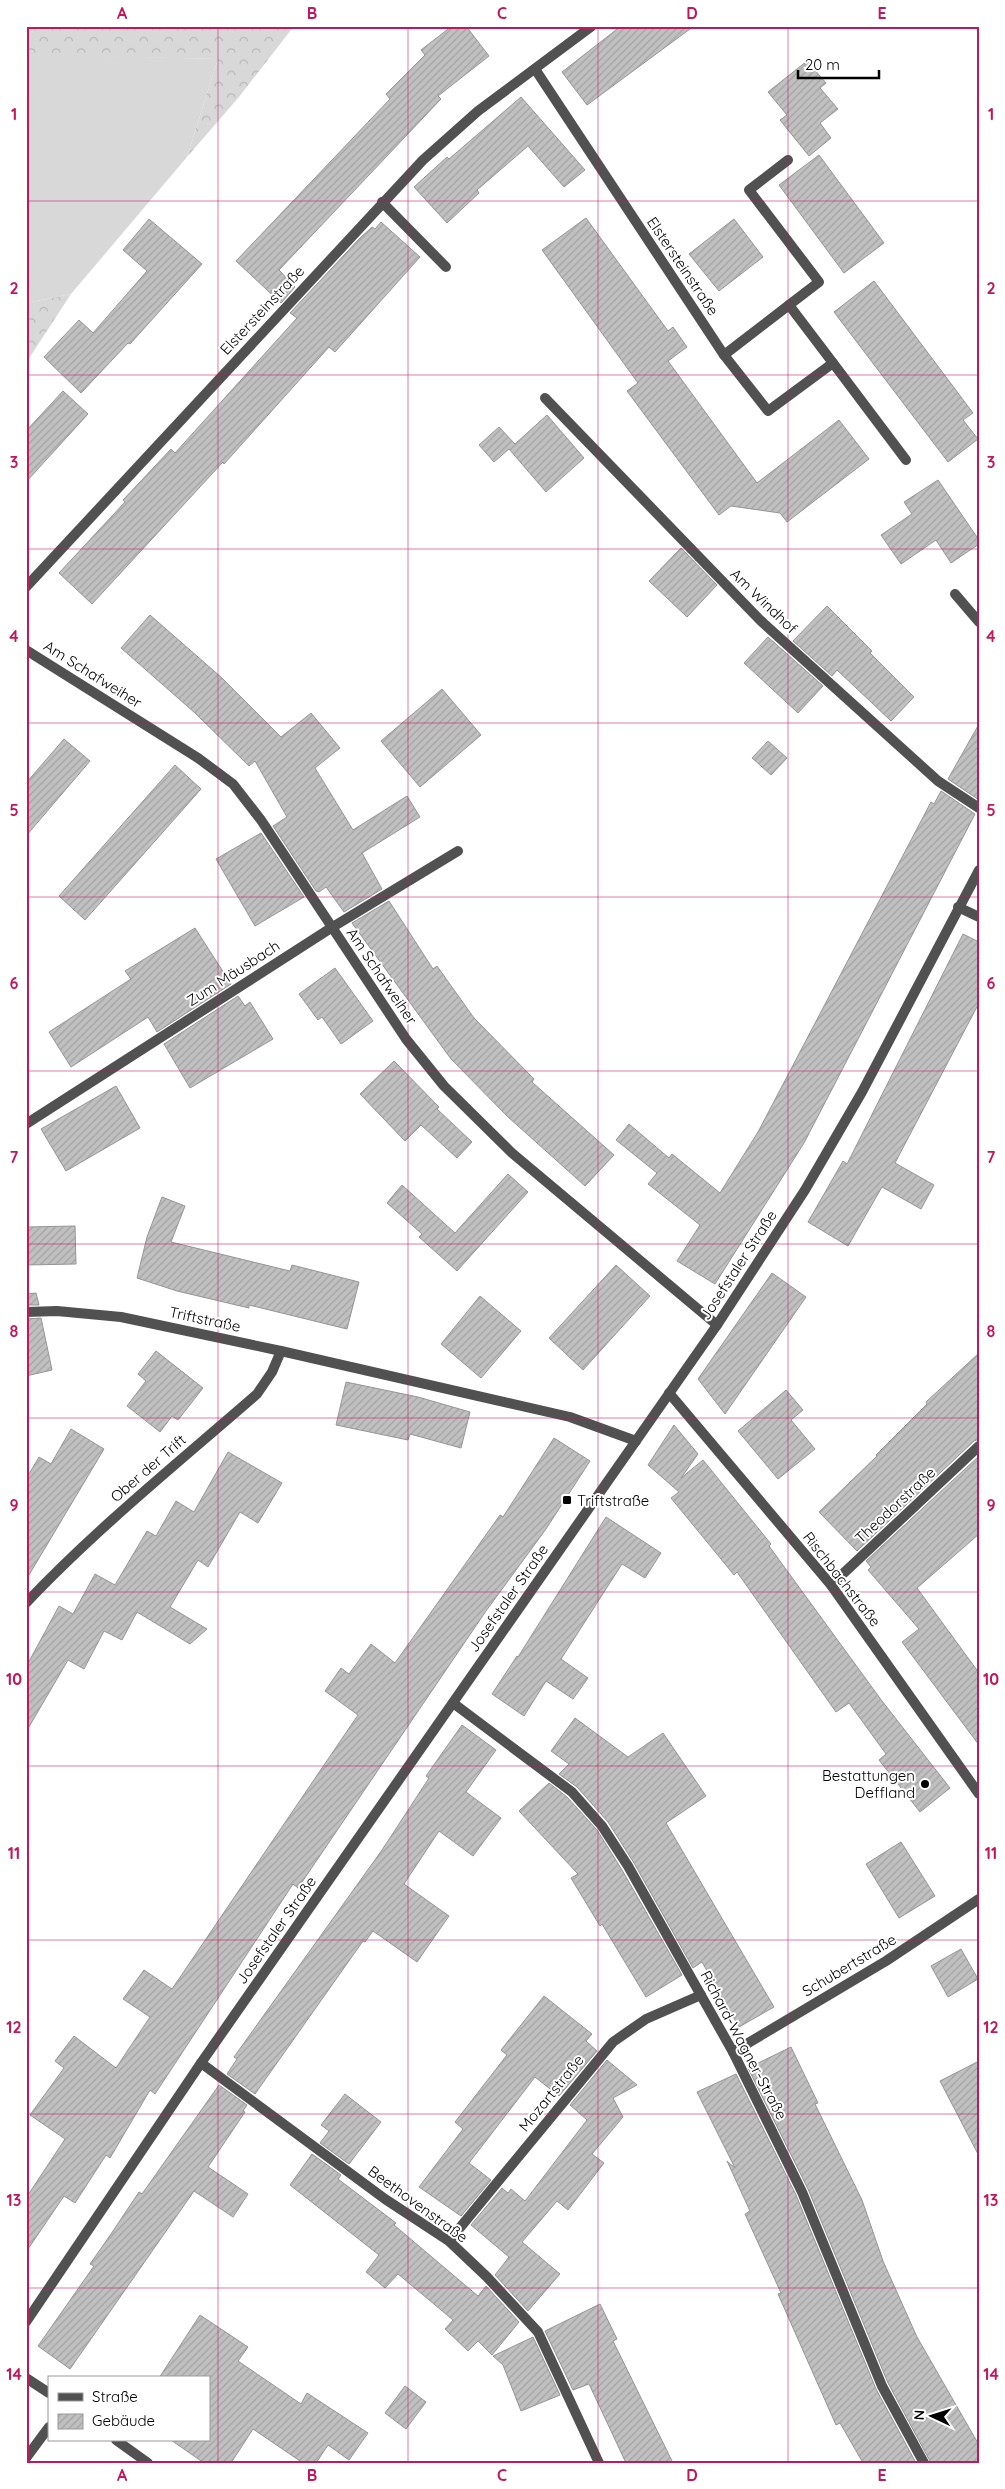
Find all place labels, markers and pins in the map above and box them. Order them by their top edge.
place label: Triftstraße [577,1491,649,1510]
marker: Triftstraße [561,1494,573,1506]
place label: Bestattungen Deffland [822,1766,915,1802]
marker: Bestattungen Deffland [919,1778,931,1790]

